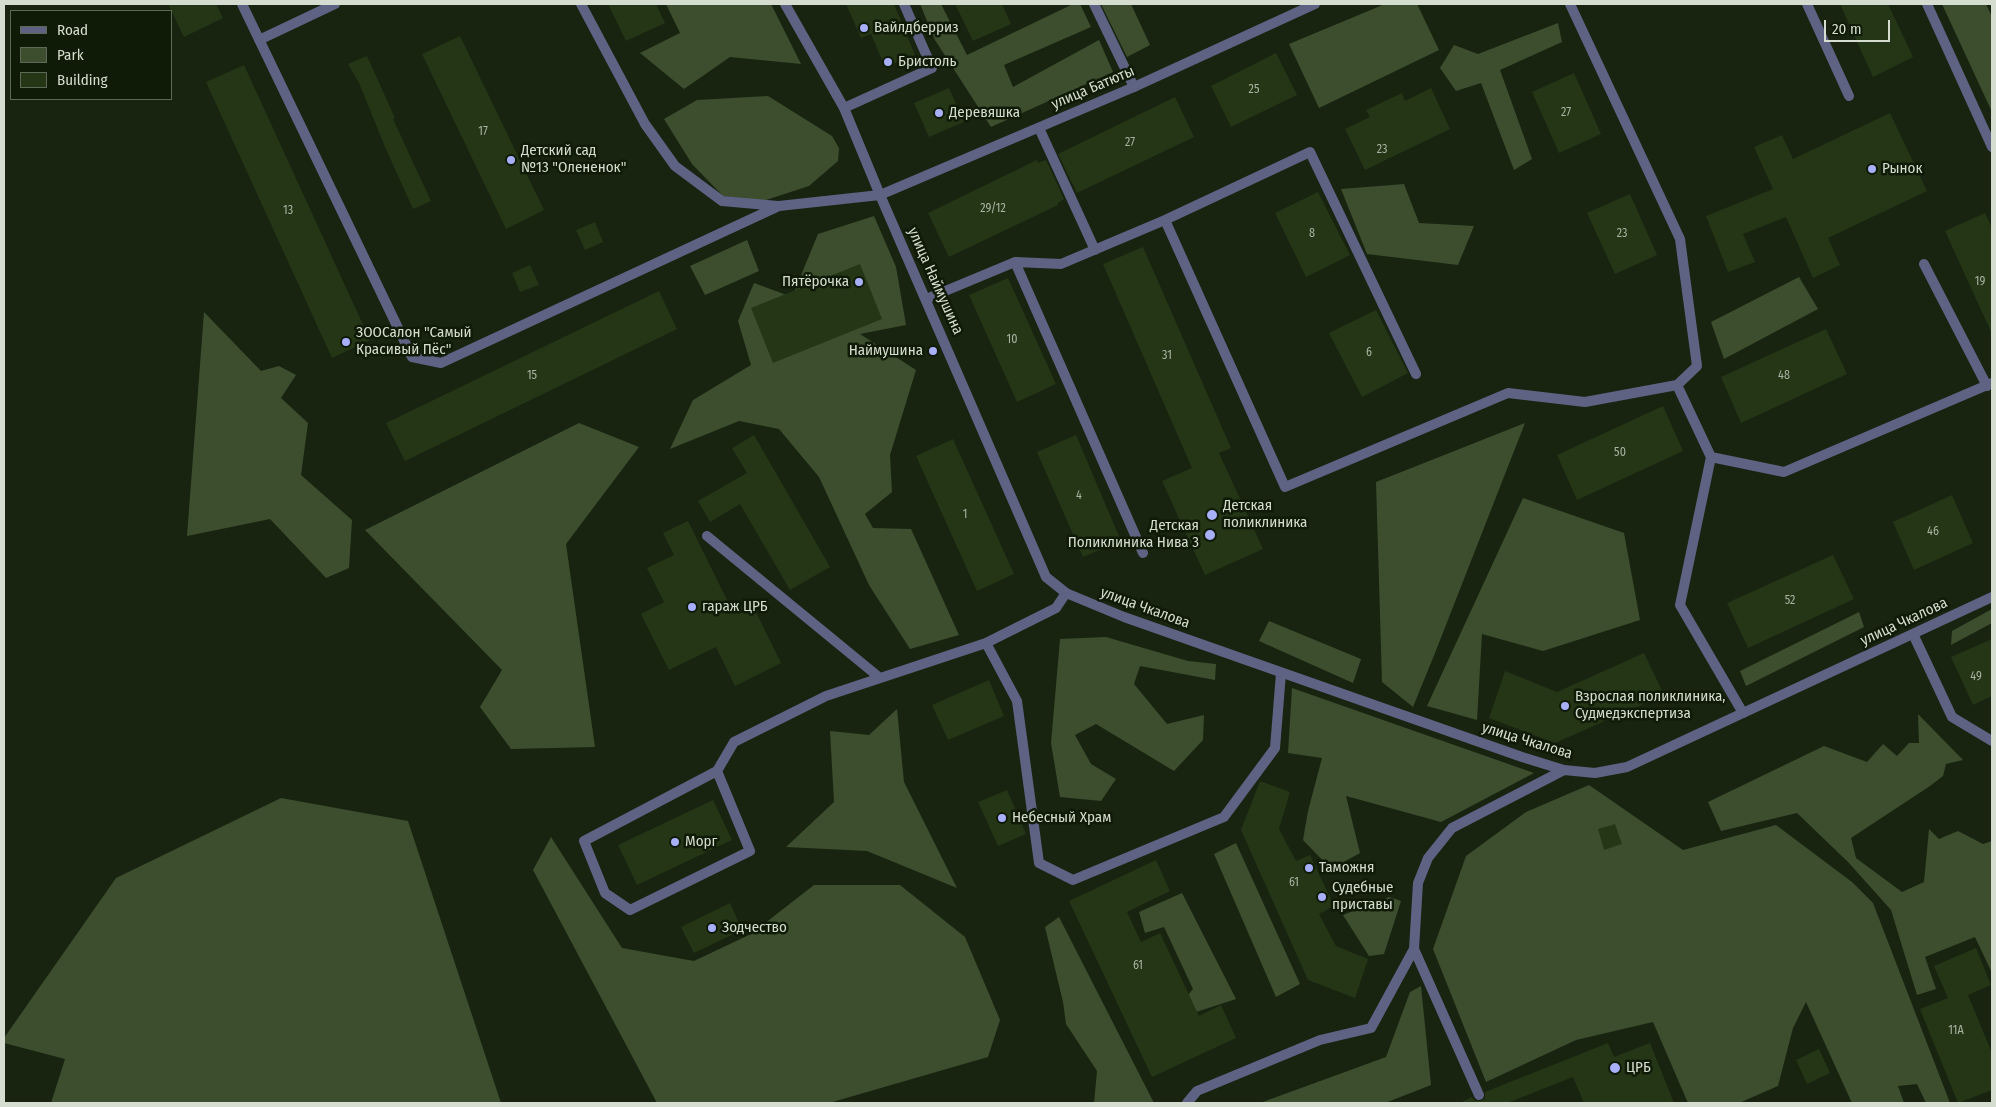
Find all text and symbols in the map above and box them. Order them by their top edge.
legend [10,10,172,100]
scale bar [1826,10,1892,42]
place label: Вайлдберриз [874,19,959,37]
text: 20 m [1832,20,1862,38]
text: Road [57,21,88,39]
marker: Вайлдберриз [858,22,870,34]
text: Park [57,46,84,64]
place label: Бристоль [898,53,956,71]
marker: Бристоль [882,56,894,68]
street label: улица Батюты [1049,62,1137,114]
text: Building [57,71,108,89]
house number: 25 [1249,83,1259,97]
place label: Деревяшка [949,104,1020,122]
house number: 27 [1561,106,1571,120]
marker: Деревяшка [933,107,945,119]
house number: 17 [478,125,488,139]
house number: 27 [1125,136,1135,150]
place label: Детский сад №13 "Олененок" [521,142,626,177]
house number: 23 [1377,143,1387,157]
marker: Детский сад №13 "Олененок" [505,154,517,166]
place label: Рынок [1882,160,1922,178]
marker: Рынок [1866,163,1878,175]
house number: 29/12 [980,202,1006,216]
house number: 13 [283,204,293,218]
street label: улица Наймушина [903,225,967,337]
house number: 8 [1309,227,1315,241]
house number: 23 [1617,227,1627,241]
place label: Пятёрочка [782,273,849,291]
house number: 19 [1975,275,1985,289]
marker: Пятёрочка [853,276,865,288]
place label: ЗООСалон "Самый Красивый Пёс" [356,324,472,359]
house number: 10 [1007,333,1017,347]
marker: ЗООСалон "Самый Красивый Пёс" [340,336,352,348]
place label: Наймушина [849,342,923,360]
marker: Наймушина [927,345,939,357]
house number: 6 [1366,346,1372,360]
house number: 31 [1162,349,1172,363]
house number: 15 [527,369,537,383]
house number: 48 [1778,369,1790,383]
house number: 50 [1614,446,1626,460]
house number: 4 [1076,489,1082,503]
place label: Детская поликлиника [1223,497,1307,532]
house number: 1 [963,508,967,522]
marker: Детская поликлиника [1205,508,1219,522]
place label: Детская Поликлиника Нива 3 [1068,517,1199,552]
house number: 46 [1927,525,1939,539]
marker: Детская Поликлиника Нива 3 [1203,528,1217,542]
street label: улица Чкалова [1098,583,1192,633]
house number: 52 [1785,594,1795,608]
street label: улица Чкалова [1858,594,1950,650]
place label: гараж ЦРБ [702,598,768,616]
marker: гараж ЦРБ [686,601,698,613]
house number: 49 [1970,670,1982,684]
place label: Взрослая поликлиника, Судмедэкспертиза [1575,688,1725,723]
marker: Взрослая поликлиника, Судмедэкспертиза [1559,700,1571,712]
street label: улица Чкалова [1480,719,1574,763]
place label: Небесный Храм [1012,809,1111,827]
marker: Небесный Храм [996,812,1008,824]
place label: Морг [685,833,717,851]
marker: Морг [669,836,681,848]
place label: Таможня [1319,859,1374,877]
marker: Таможня [1303,862,1315,874]
house number: 61 [1289,876,1299,890]
place label: Судебные приставы [1332,879,1393,914]
marker: Судебные приставы [1316,891,1328,903]
place label: Зодчество [722,919,787,937]
marker: Зодчество [706,922,718,934]
house number: 61 [1133,959,1143,973]
house number: 11А [1948,1024,1964,1038]
place label: ЦРБ [1626,1059,1651,1077]
marker: ЦРБ [1608,1061,1622,1075]

